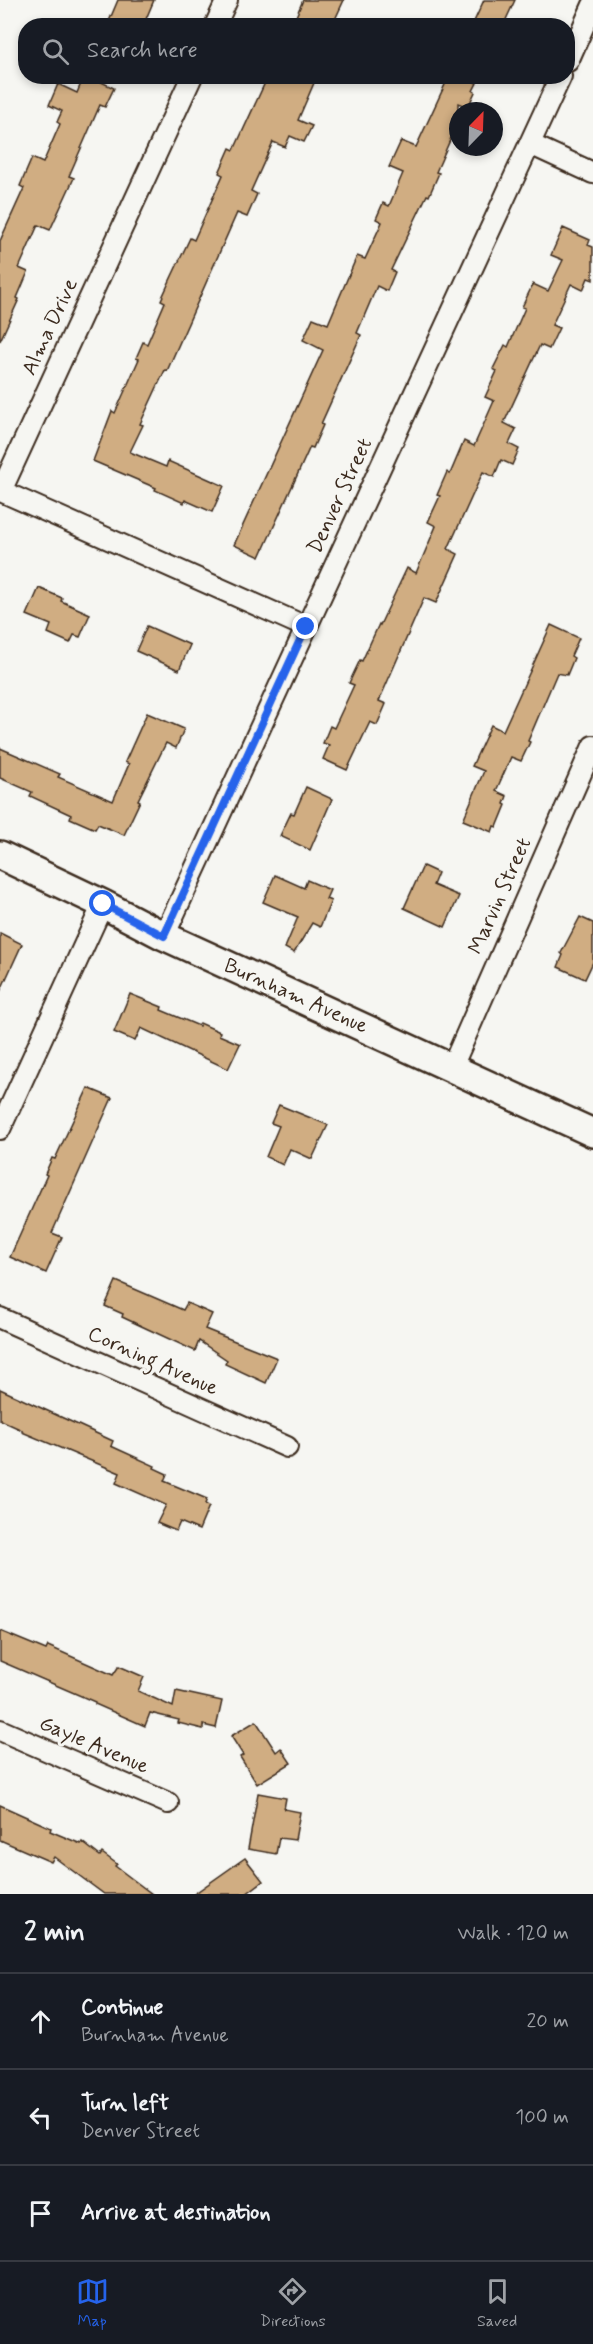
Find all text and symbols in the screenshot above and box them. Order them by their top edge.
search box [18,18,575,84]
icon: search [39,35,72,68]
text: Search here [87,37,198,65]
north arrow [449,102,503,156]
street label: Alma Drive [15,274,85,380]
street label: Denver Street [301,433,379,559]
route end [292,613,318,639]
street label: Marvin Street [462,833,538,959]
route start [89,890,115,916]
street label: Burnham Avenue [220,952,373,1040]
street label: Corning Avenue [83,1320,223,1404]
street label: Gayle Avenue [35,1709,153,1781]
text: 2 min [24,1916,85,1950]
text: Walk · 120 m [458,1920,569,1947]
text: Continue [81,1994,163,2022]
icon: ahead [24,2005,57,2038]
text: 20 m [526,2008,569,2035]
text: Burnham Avenue [81,2022,229,2049]
text: Turn left [81,2090,169,2118]
icon: left [24,2101,57,2134]
text: 100 m [515,2104,569,2131]
text: Denver Street [81,2118,200,2145]
icon: arrive [24,2197,57,2230]
text: Arrive at destination [81,2199,271,2227]
tab: Map [76,2275,109,2332]
tab: Directions [260,2275,326,2332]
tab: Saved [477,2275,517,2332]

